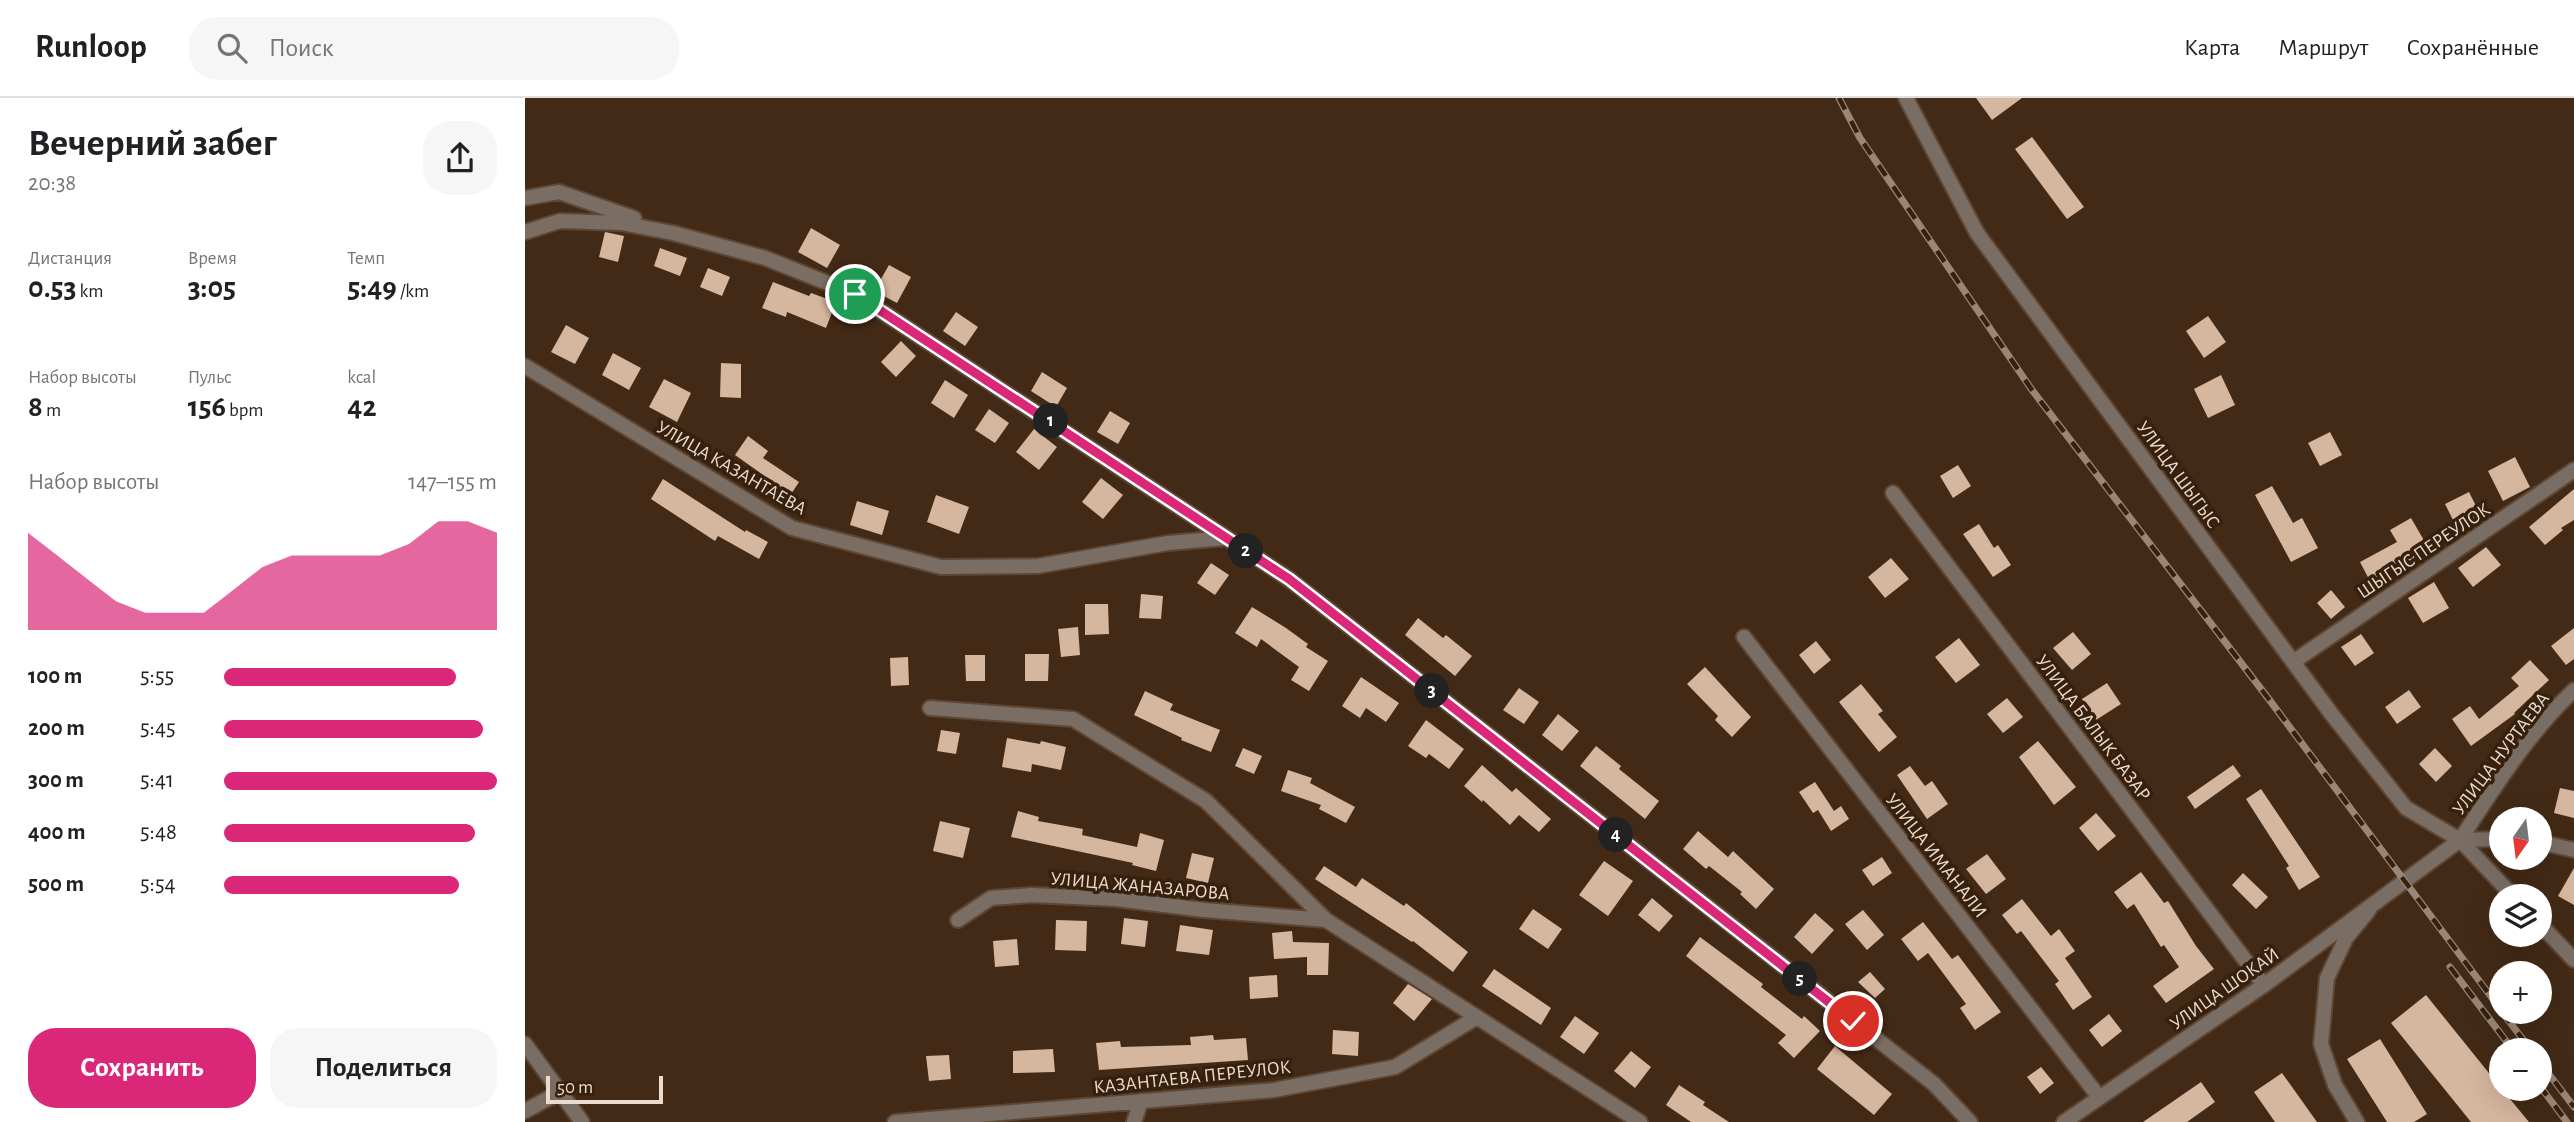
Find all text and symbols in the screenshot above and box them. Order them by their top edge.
search box [189,17,679,80]
icon: search [213,29,251,67]
text: Runloop [35,31,147,64]
text: Поиск [269,35,334,61]
text: Карта [2184,36,2240,60]
text: Маршрут [2278,36,2368,60]
text: Сохранённые [2406,36,2539,60]
button: share [423,121,497,195]
text: Вечерний забег [28,125,277,163]
text: 20:38 [28,172,76,195]
text: Дистанция [28,249,112,268]
text: Время [188,249,237,268]
text: Темп [347,249,385,268]
pin [825,264,885,324]
text: 0.53 [28,273,76,303]
text: 3:05 [188,273,236,303]
text: 5:49 [347,273,397,303]
icon: arrive [836,275,874,313]
text: km [76,282,103,301]
text: /km [397,282,429,301]
text: Набор высоты [28,368,137,387]
text: Пульс [188,368,232,387]
text: kcal [347,368,376,387]
text: 8 [28,392,43,422]
text: 156 [188,392,226,422]
text: 42 [347,392,377,422]
text: m [43,401,61,420]
text: bpm [226,401,264,420]
pin: 1 [1033,404,1069,438]
text: 1 [1047,411,1054,430]
street label: УЛИЦА КАЗАНТАЕВА [653,418,809,519]
street label: УЛИЦА ШЫГЫС [2133,418,2223,532]
text: Набор высоты [28,471,160,494]
text: 147–155 m [408,471,497,494]
street label: ШЫГЫС ПЕРЕУЛОК [2354,500,2494,603]
pin: 2 [1229,533,1263,568]
text: 2 [1241,541,1250,560]
street label: УЛИЦА БАЛЫК БАЗАР [2032,651,2154,804]
text: 100 m [28,665,82,688]
text: 5:55 [140,665,174,688]
pin: 3 [1415,674,1450,708]
text: 3 [1427,681,1436,700]
street label: УЛИЦА НУРТАЕВА [2449,689,2553,819]
text: 200 m [28,717,85,740]
text: 5:45 [140,717,176,740]
text: 300 m [28,769,84,792]
text: 5:41 [140,769,174,792]
street label: УЛИЦА ИМАНАЛИ [1882,790,1990,922]
north arrow [2489,807,2551,870]
map controls [2489,807,2552,1101]
pin: 4 [1599,818,1633,852]
text: 400 m [28,821,86,844]
text: 5:48 [140,821,177,844]
text: 4 [1611,825,1620,844]
street label: УЛИЦА ЖАНАЗАРОВА [1050,869,1230,904]
text: 500 m [28,873,84,896]
text: 5:54 [140,873,176,896]
button: layers [2489,884,2552,947]
street label: УЛИЦА ШОКАЙ [2166,944,2283,1034]
button: + [2489,961,2552,1024]
pin: 5 [1783,962,1817,996]
text: 5 [1795,969,1804,988]
pin [1823,991,1883,1051]
icon: check [1834,1002,1872,1040]
button: Сохранить [28,1028,256,1108]
button: Поделиться [270,1028,497,1108]
button: − [2489,1038,2552,1101]
street label: КАЗАНТАЕВА ПЕРЕУЛОК [1093,1058,1292,1097]
scale bar [546,1073,663,1105]
text: 50 m [557,1078,593,1097]

